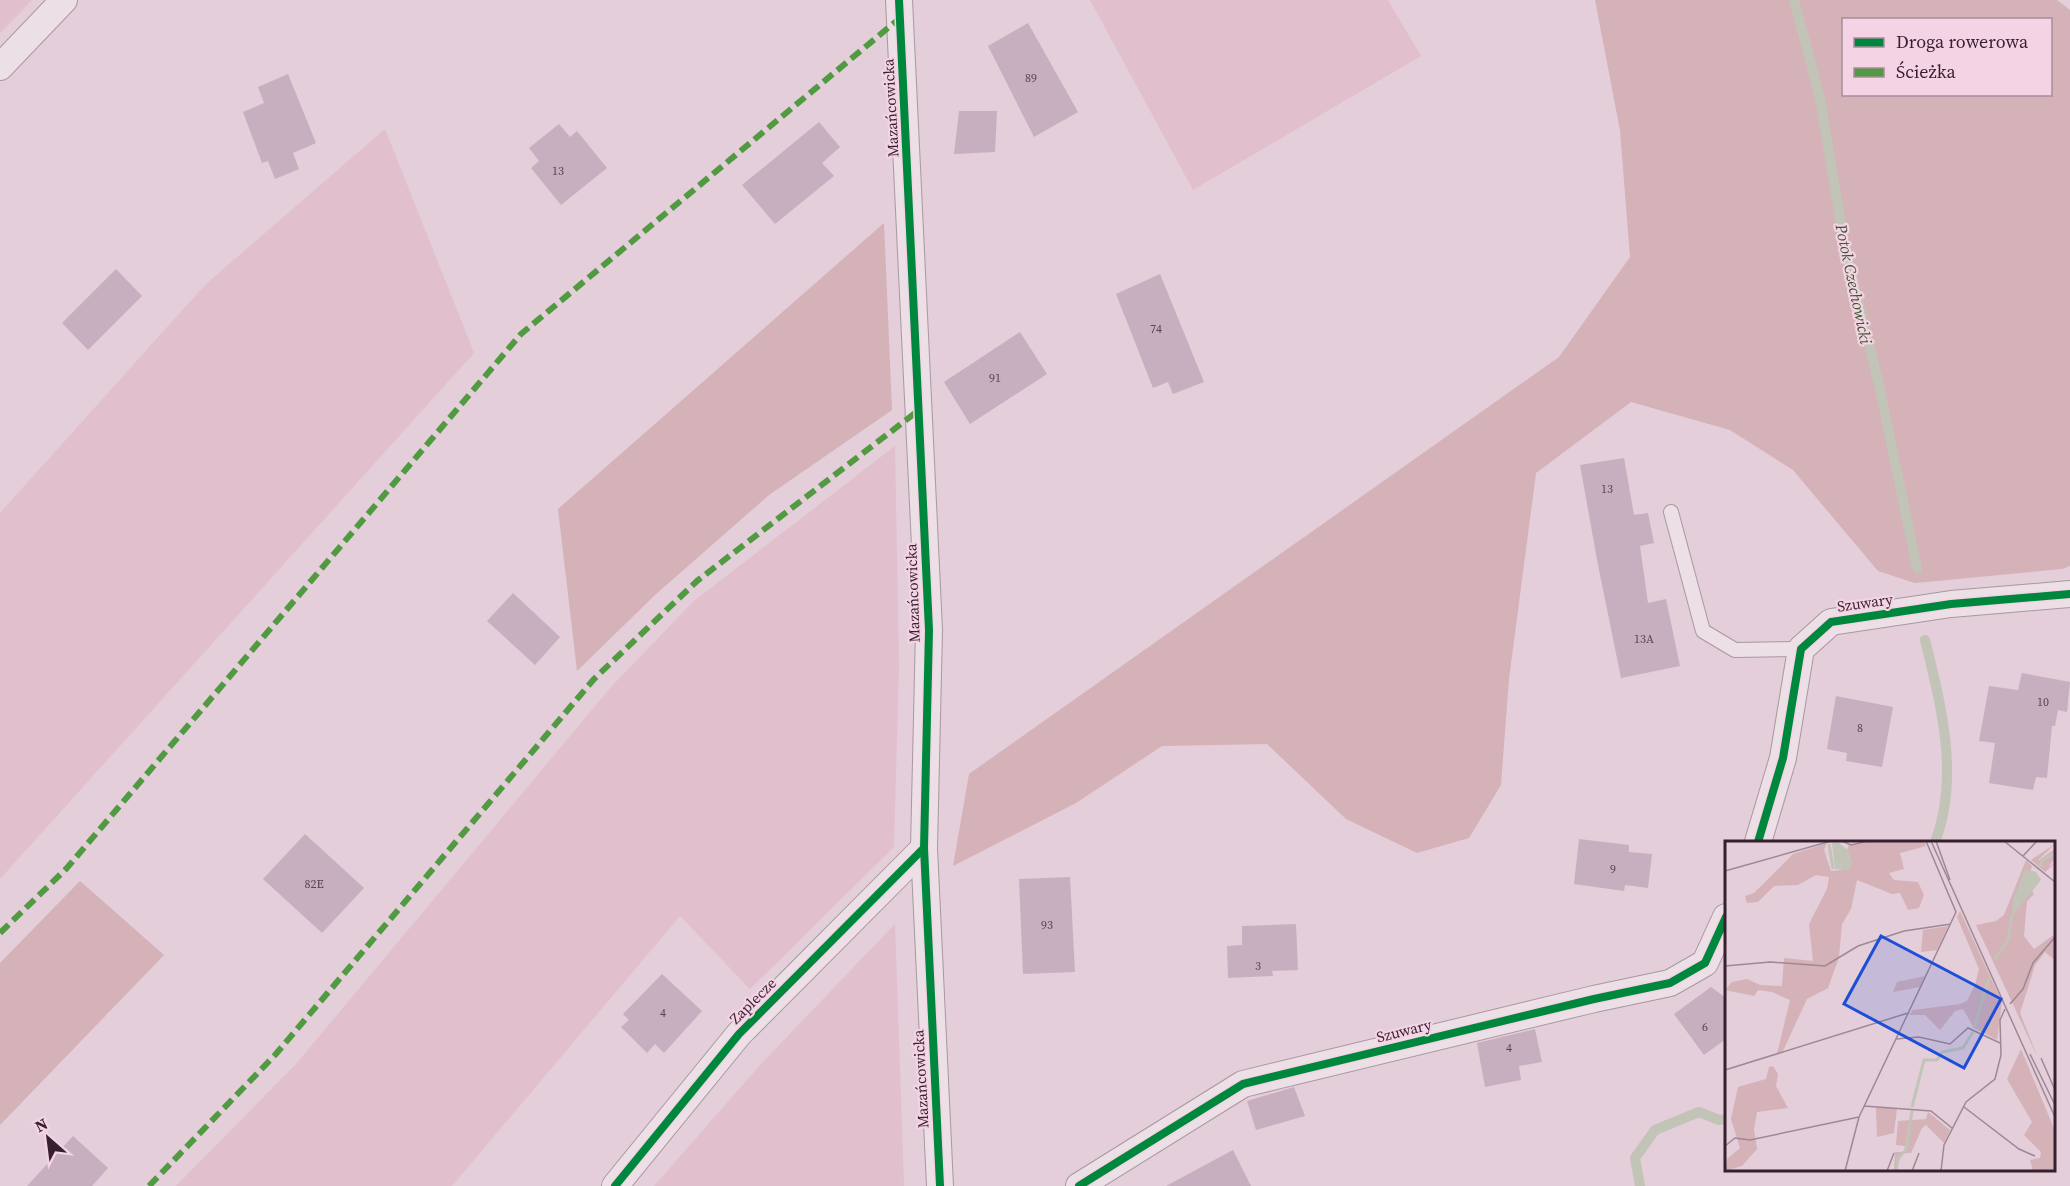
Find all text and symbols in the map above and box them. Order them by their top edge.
legend [1842,18,2052,96]
text: Droga rowerowa [1896,29,2029,54]
street label: Mazańcowicka [877,58,904,158]
text: Ścieżka [1896,59,1957,84]
house number: 89 [1025,70,1037,86]
house number: 13 [552,163,564,179]
water label: Potok Czechowicki [1830,221,1877,346]
house number: 74 [1150,321,1162,337]
house number: 91 [989,370,1001,386]
house number: 13 [1601,481,1613,497]
street label: Mazańcowicka [900,543,925,643]
street label: Szuwary [1836,588,1894,617]
house number: 13A [1634,631,1654,647]
house number: 10 [2037,694,2049,710]
house number: 8 [1857,720,1863,736]
inset map [1725,841,2055,1171]
house number: 9 [1610,861,1616,877]
house number: 82E [304,876,324,892]
house number: 93 [1041,917,1053,933]
house number: 3 [1255,958,1261,974]
street label: Zaplecze [725,972,781,1029]
house number: 4 [660,1005,666,1021]
street label: Szuwary [1374,1013,1434,1047]
house number: 6 [1702,1019,1708,1035]
street label: Mazańcowicka [907,1029,934,1129]
house number: 4 [1506,1040,1512,1056]
north arrow [18,1108,78,1168]
text: N [31,1112,52,1137]

